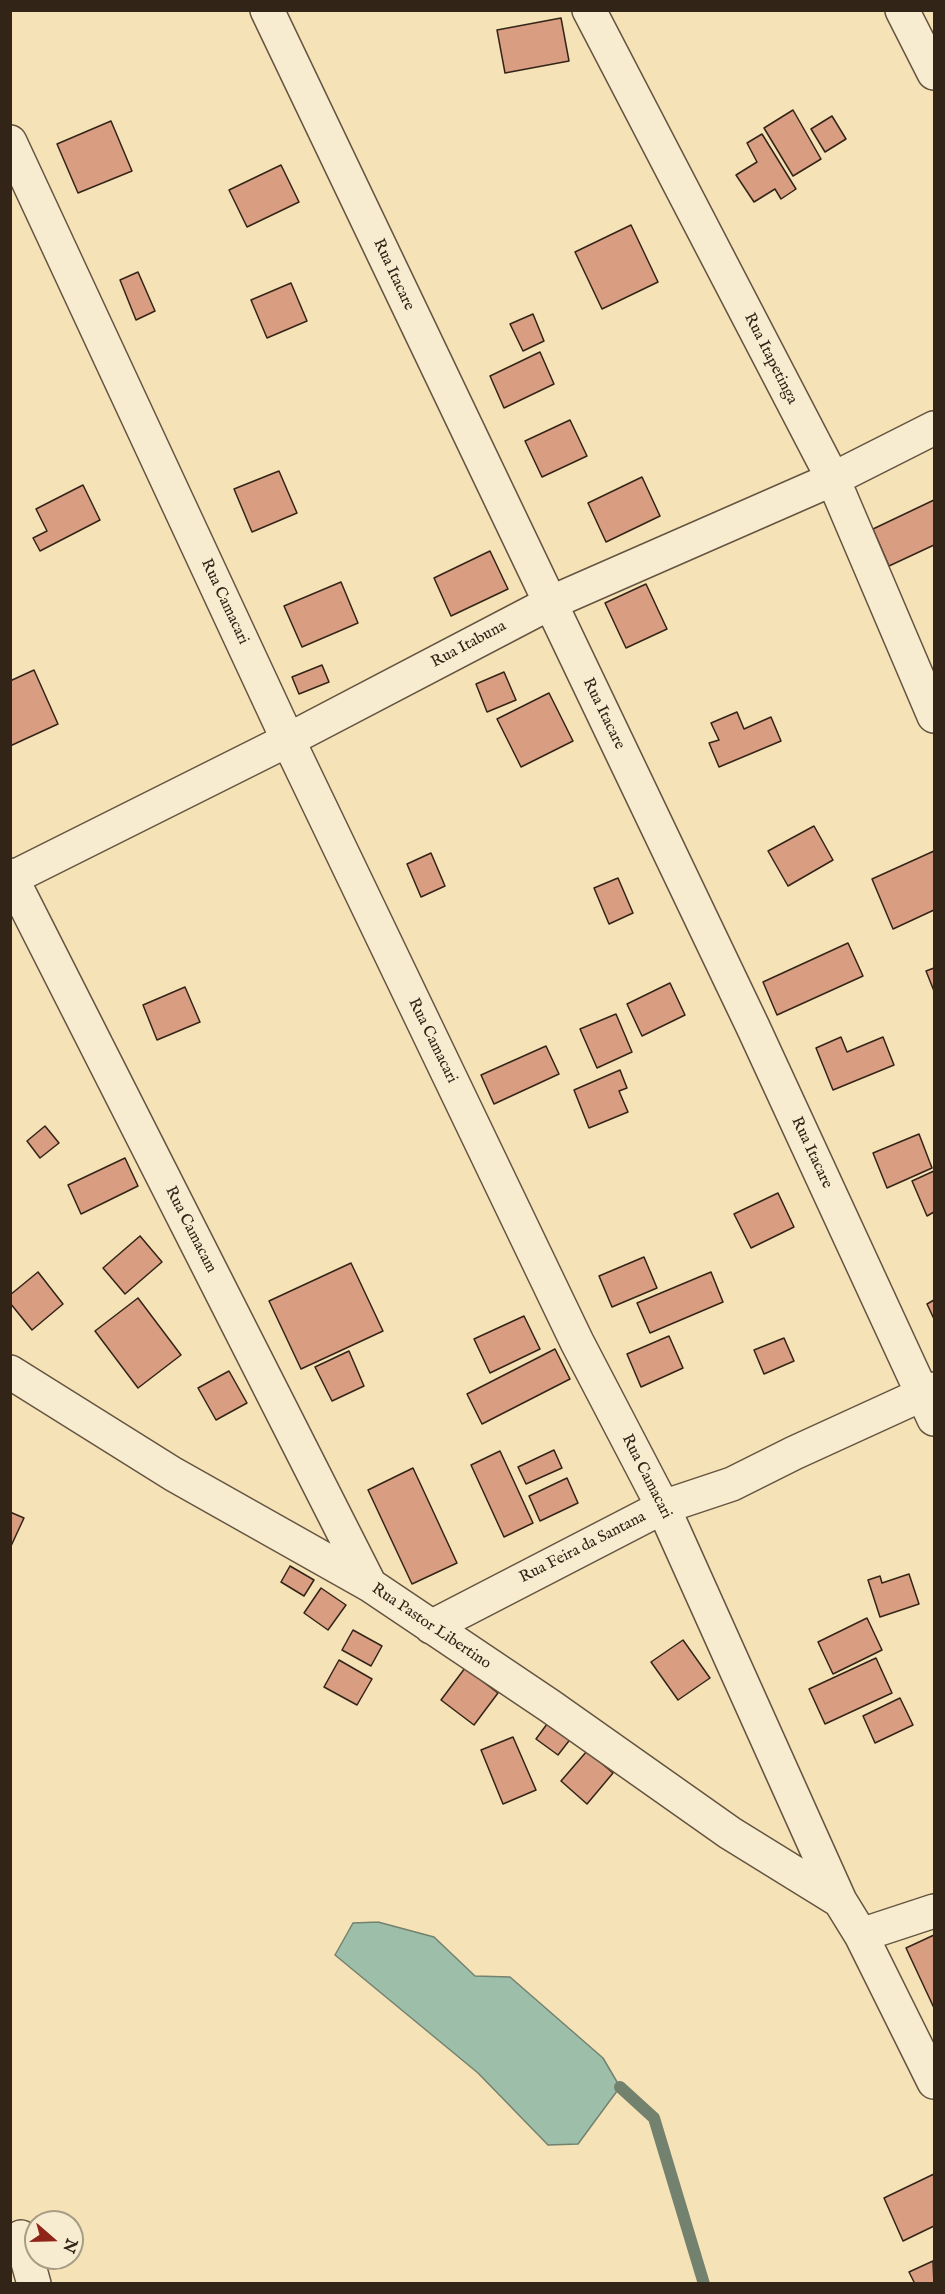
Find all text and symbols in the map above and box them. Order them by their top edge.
street label: Rua Itacare [368,236,418,314]
street label: Rua Itapetinga [739,310,801,408]
street label: Rua Camacari [196,556,252,648]
street label: Rua Itabuna [428,617,510,673]
street label: Rua Itacare [578,675,628,753]
street label: Rua Camacari [403,995,461,1087]
street label: Rua Itacare [786,1114,836,1192]
street label: Rua Camacam [160,1184,220,1276]
street label: Rua Camacari [616,1431,676,1523]
street label: Rua Feira da Santana [517,1508,649,1588]
street label: Rua Pastor Libertino [368,1580,494,1674]
north arrow [24,2210,84,2270]
text: N [57,2236,81,2255]

